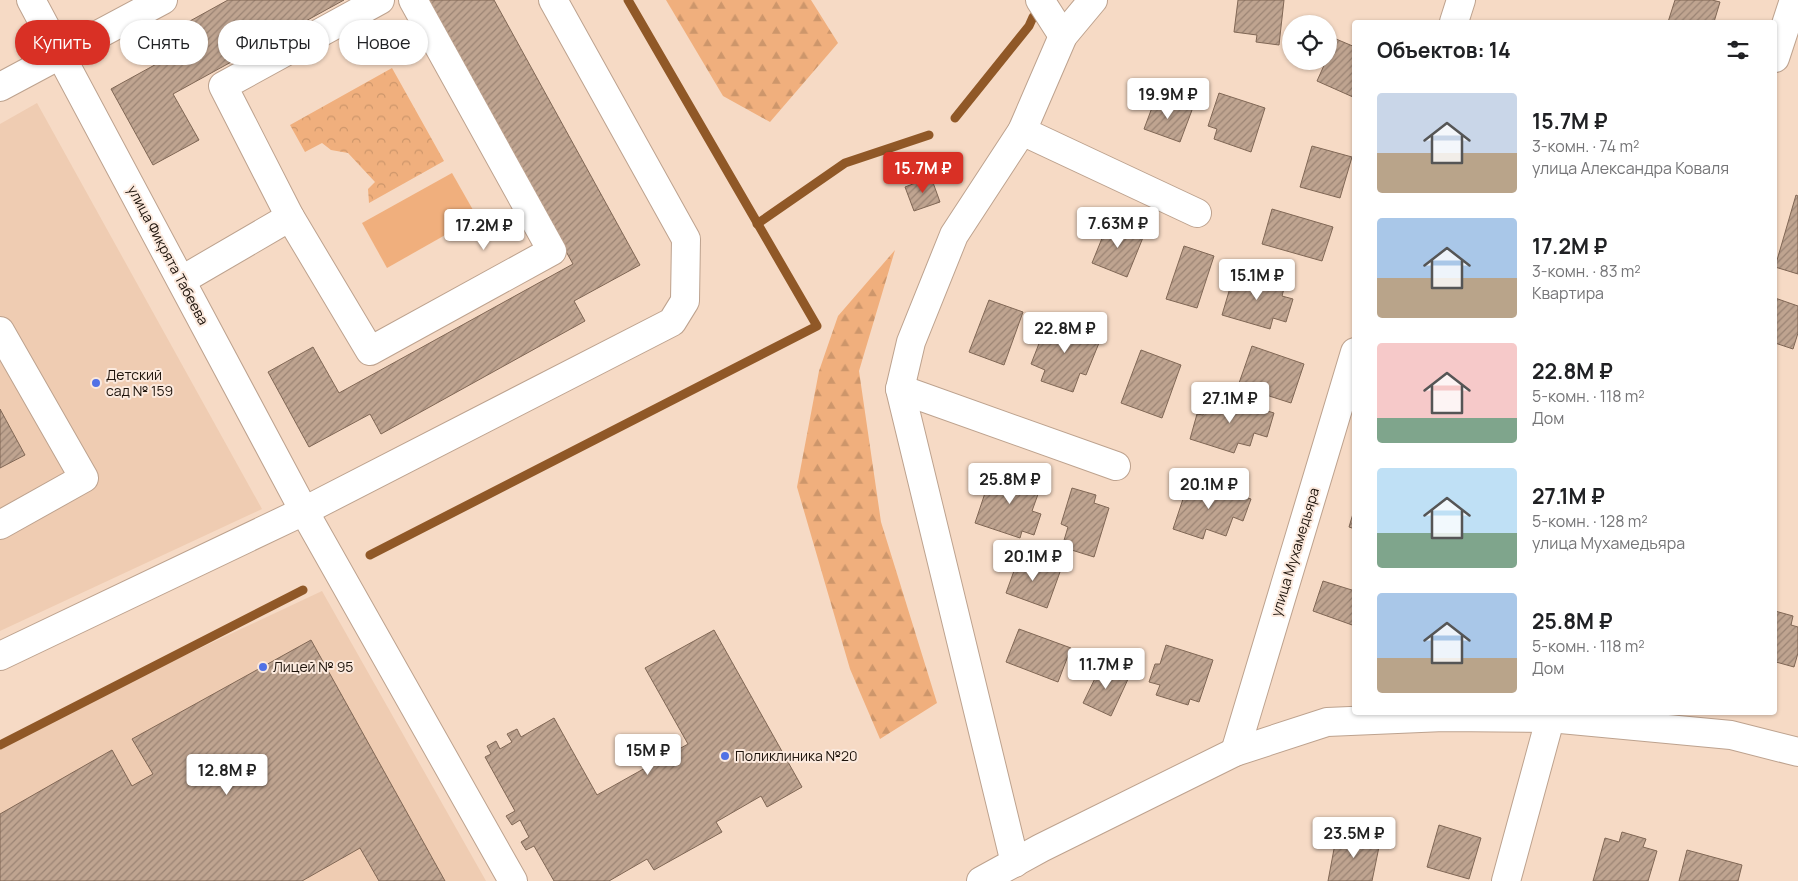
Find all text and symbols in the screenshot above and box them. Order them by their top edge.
map controls [1282,15,1337,70]
button: locate [1282,15,1337,70]
chip: Купить [15,20,110,65]
chip: Снять [120,20,208,65]
chip: Фильтры [218,20,329,65]
chip: Новое [339,20,428,65]
text: Объектов: 14 [1377,36,1511,64]
icon: filters [1724,36,1752,64]
pin: 19.9M ₽ [1122,78,1214,120]
text: 19.9M ₽ [1138,83,1198,105]
text: 15.7M ₽ [1532,107,1608,135]
icon: home [1417,113,1477,173]
text: 3-комн. · 74 m² [1532,135,1639,157]
pin: 15.7M ₽ [877,152,969,194]
text: 15.7M ₽ [894,157,952,179]
text: улица Александра Коваля [1532,157,1729,179]
street label: улица Фикрята Табеева [124,182,213,328]
pin: 7.63M ₽ [1072,206,1164,249]
pin: 17.2M ₽ [438,208,530,251]
text: 7.63M ₽ [1088,212,1148,234]
text: 17.2M ₽ [455,214,513,236]
text: 17.2M ₽ [1532,232,1607,260]
icon: home [1417,238,1477,298]
pin: 15.1M ₽ [1211,258,1303,301]
text: 3-комн. · 83 m² [1532,260,1641,282]
text: 15.1M ₽ [1230,264,1284,286]
text: Квартира [1532,282,1604,304]
pin: 22.8M ₽ [1019,312,1111,354]
text: 22.8M ₽ [1034,317,1096,339]
text: 22.8M ₽ [1532,357,1613,385]
icon: home [1417,363,1477,423]
place label: Детский сад № 159 [106,365,173,400]
marker: Детский сад № 159 [90,377,102,389]
pin: 27.1M ₽ [1184,382,1276,424]
text: 5-комн. · 118 m² [1532,385,1645,407]
text: 27.1M ₽ [1202,387,1258,409]
text: Дом [1532,407,1564,429]
pin: 25.8M ₽ [964,462,1056,505]
text: 25.8M ₽ [979,468,1041,490]
pin: 20.1M ₽ [1163,468,1255,510]
text: 20.1M ₽ [1180,473,1238,495]
text: 27.1M ₽ [1532,482,1605,510]
street label: улица Мухамедьяра [1266,485,1323,619]
icon: home [1417,488,1477,548]
text: 5-комн. · 128 m² [1532,510,1648,532]
text: улица Мухамедьяра [1532,532,1685,554]
pin: 20.1M ₽ [987,540,1079,582]
text: 20.1M ₽ [1004,545,1062,567]
text: 25.8M ₽ [1532,607,1613,635]
icon: home [1417,613,1477,673]
text: 5-комн. · 118 m² [1532,635,1645,657]
pin: 11.7M ₽ [1060,648,1152,690]
text: 11.7M ₽ [1079,653,1133,675]
place label: Лицей № 95 [273,657,353,676]
text: Дом [1532,657,1564,679]
marker: Лицей № 95 [257,661,269,673]
pin: 15M ₽ [613,734,683,776]
text: 15M ₽ [626,739,670,761]
place label: Поликлиника №20 [735,746,858,765]
marker: Поликлиника №20 [719,750,731,762]
pin: 12.8M ₽ [181,754,273,796]
text: 12.8M ₽ [197,759,257,781]
pin: 23.5M ₽ [1308,816,1400,859]
text: 23.5M ₽ [1324,822,1384,844]

